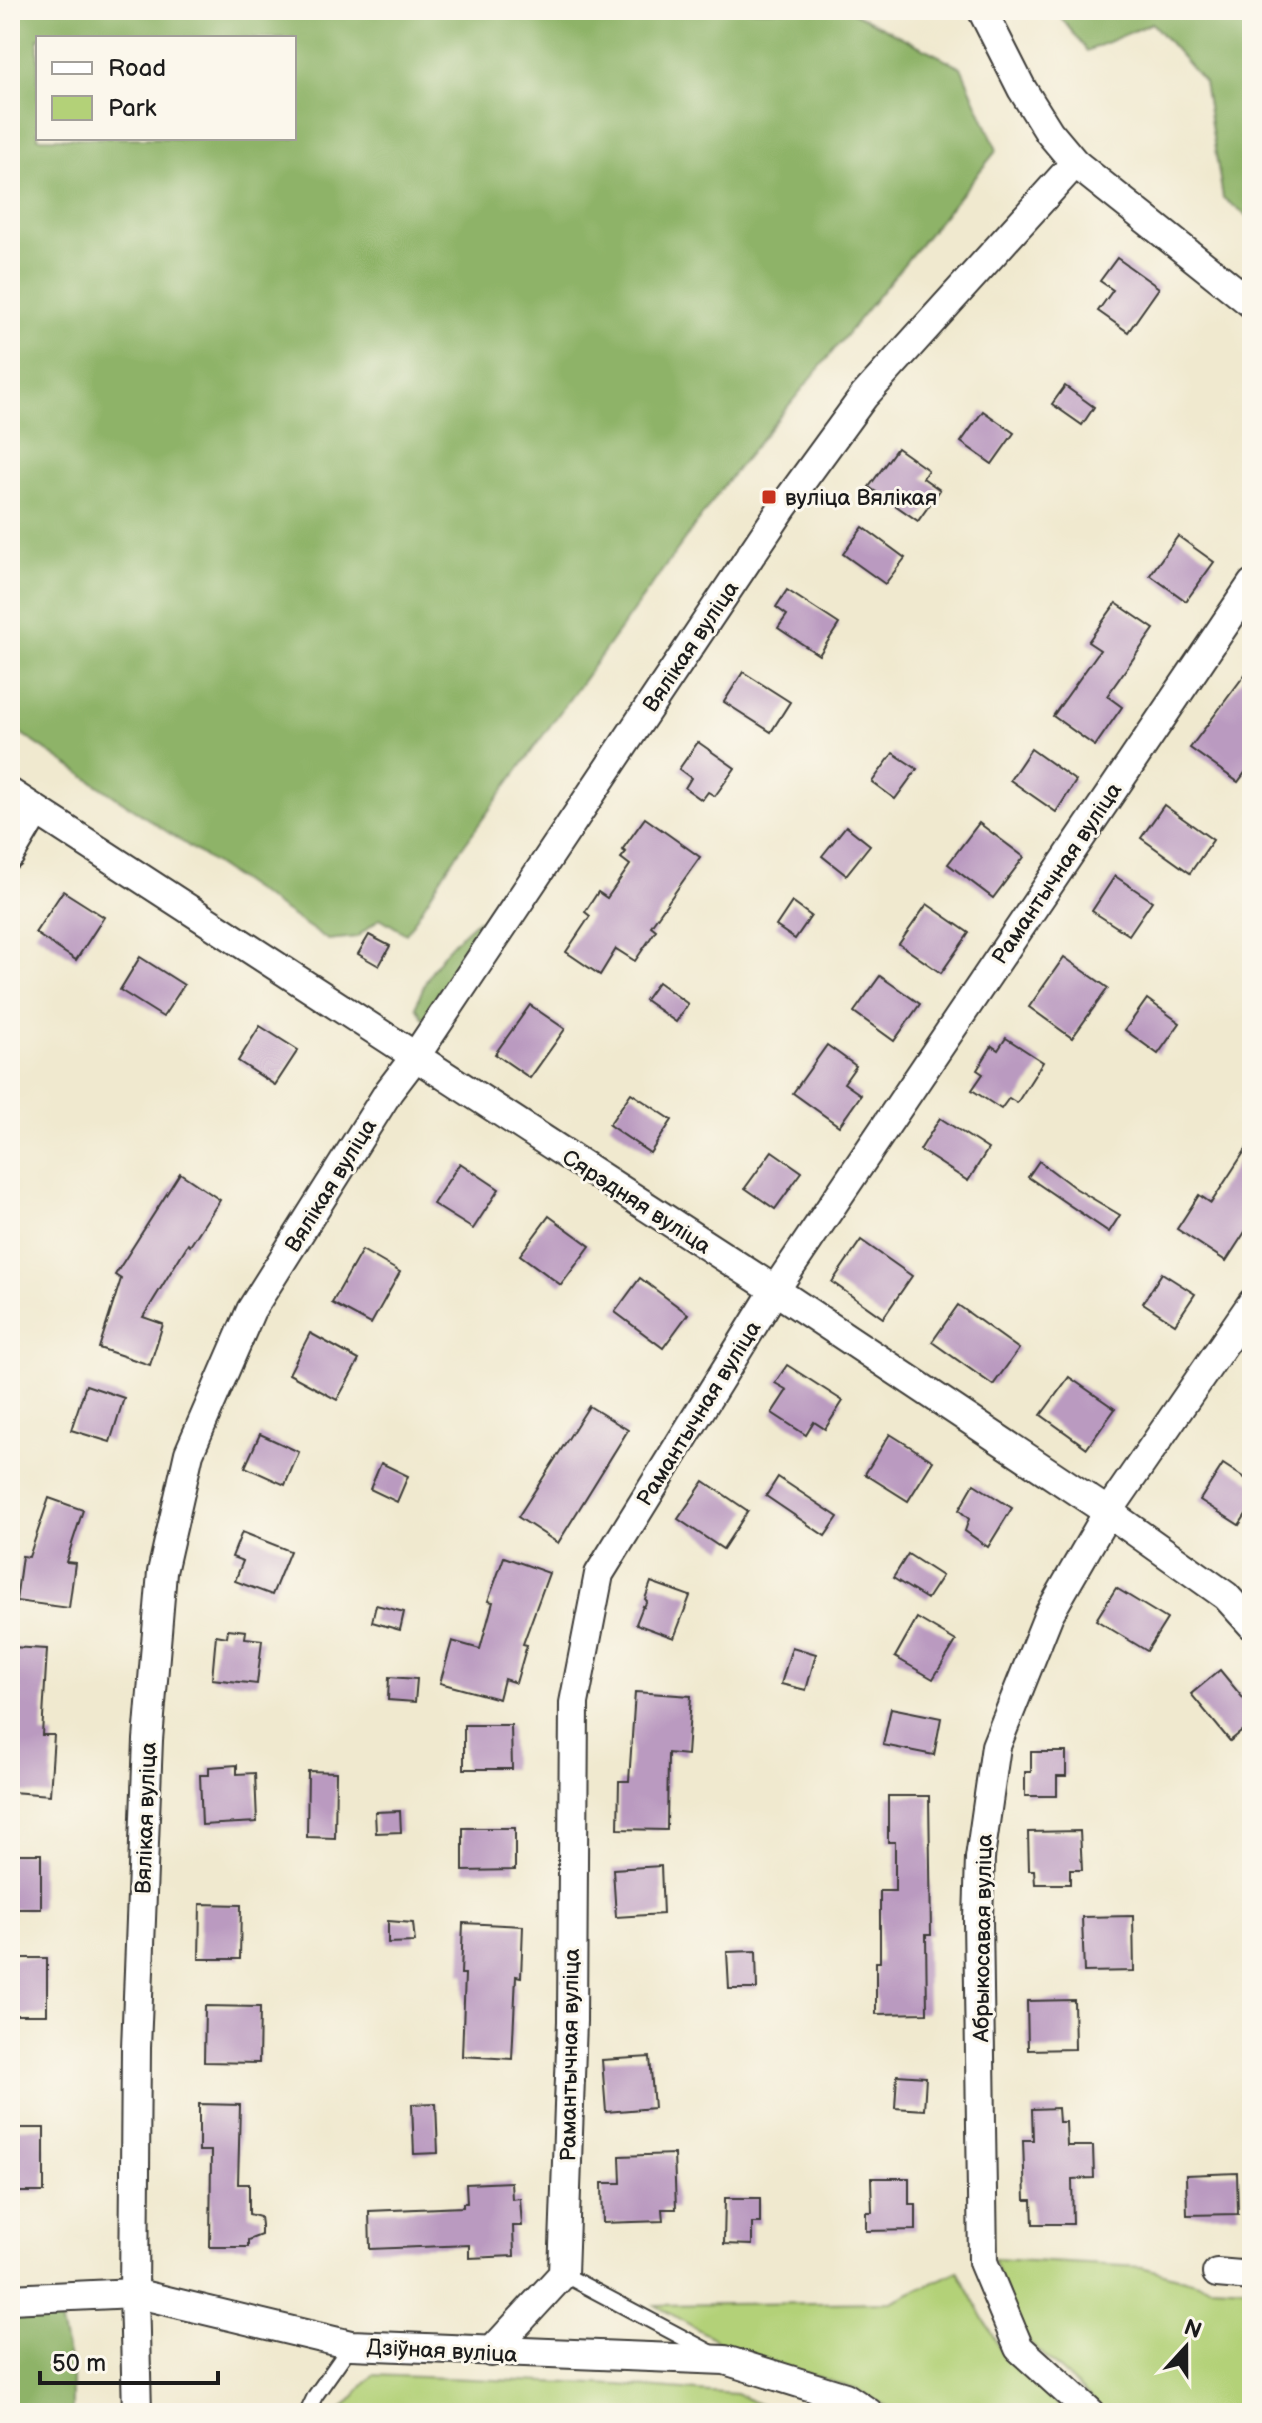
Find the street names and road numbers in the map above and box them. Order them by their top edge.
street label: Вялікая вуліца [638,576,745,717]
street label: Рамантычная вуліца [986,778,1128,970]
street label: Вялікая вуліца [280,1114,383,1257]
street label: Сярэдняя вуліца [557,1144,716,1260]
street label: Рамантычная вуліца [631,1316,767,1511]
street label: Вялікая вуліца [130,1742,163,1895]
street label: Абрыкосавая вуліца [968,1834,999,2043]
street label: Рамантычная вуліца [555,1948,586,2162]
street label: Дзіўная вуліца [366,2334,518,2369]

